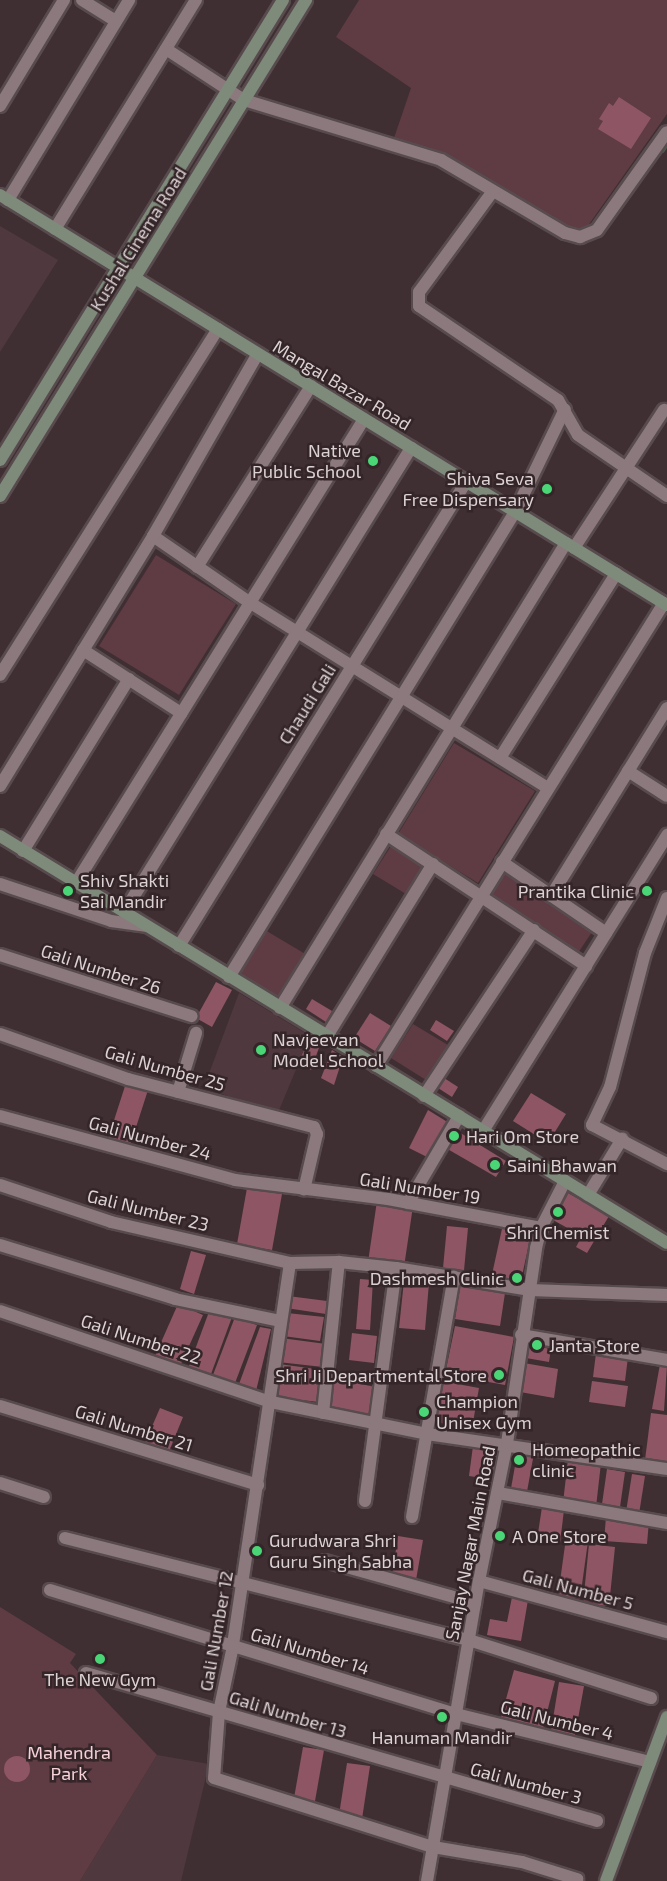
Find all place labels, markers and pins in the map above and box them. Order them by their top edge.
place label: Native Public School [252,440,361,482]
marker: Native Public School [366,454,380,468]
place label: Shiva Seva Free Dispensary [402,468,534,510]
marker: Shiva Seva Free Dispensary [538,480,556,498]
place label: Shiv Shakti Sai Mandir [80,870,169,912]
place label: Prantika Clinic [518,880,634,902]
marker: Prantika Clinic [638,882,656,900]
marker: Shiv Shakti Sai Mandir [61,884,75,898]
place label: Navjeevan Model School [273,1029,384,1072]
marker: Navjeevan Model School [254,1043,268,1057]
place label: Hari Om Store [466,1125,579,1147]
marker: Hari Om Store [447,1129,461,1143]
place label: Saini Bhawan [507,1154,617,1176]
marker: Saini Bhawan [488,1158,502,1172]
marker: Shri Chemist [551,1205,565,1219]
place label: Shri Chemist [507,1221,609,1243]
place label: Dashmesh Clinic [370,1267,504,1289]
marker: Dashmesh Clinic [508,1269,526,1287]
place label: Janta Store [549,1334,640,1356]
marker: Janta Store [530,1338,544,1352]
place label: Shri Ji Departmental Store [274,1364,487,1386]
marker: Shri Ji Departmental Store [492,1368,506,1382]
place label: Champion Unisex Gym [436,1391,532,1434]
marker: Champion Unisex Gym [417,1405,431,1419]
place label: Homeopathic clinic [532,1439,641,1482]
marker: Homeopathic clinic [510,1451,528,1469]
place label: A One Store [512,1525,607,1547]
marker: A One Store [493,1529,507,1543]
place label: Gurudwara Shri Guru Singh Sabha [269,1530,412,1572]
marker: Gurudwara Shri Guru Singh Sabha [250,1544,264,1558]
marker: The New Gym [93,1652,107,1666]
place label: The New Gym [44,1668,156,1690]
marker: Hanuman Mandir [435,1710,449,1724]
place label: Hanuman Mandir [372,1726,512,1748]

